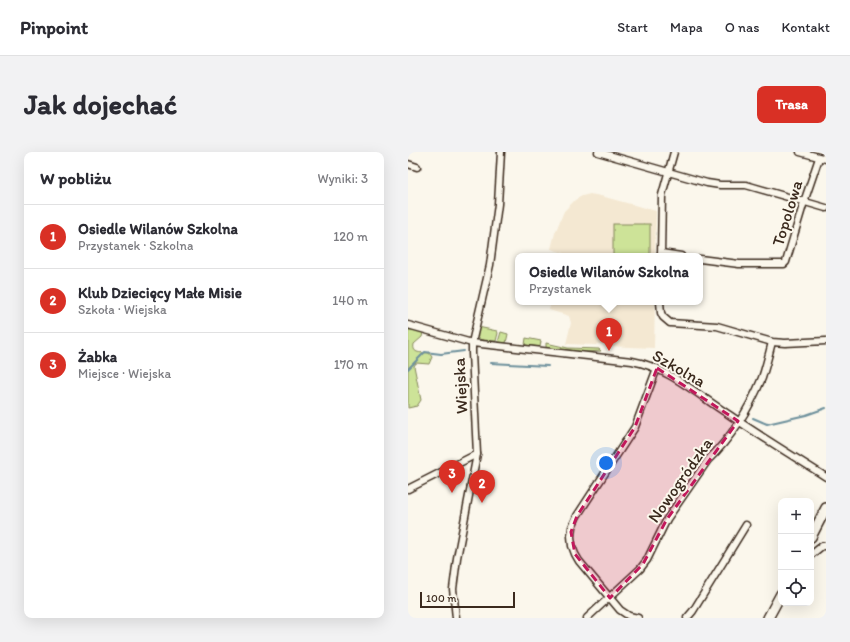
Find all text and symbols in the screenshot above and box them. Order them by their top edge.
text: Pinpoint [20,16,88,39]
text: Start [617,19,648,36]
text: Mapa [670,19,703,36]
text: O nas [725,19,759,36]
text: Kontakt [781,19,830,36]
button: Trasa [757,86,826,123]
text: Jak dojechać [24,87,177,121]
text: W pobliżu [40,168,111,188]
text: Wyniki: 3 [317,171,368,186]
street label: Topolowa [767,177,807,248]
text: Osiedle Wilanów Szkolna [78,220,238,238]
text: 1 [50,229,56,244]
text: 120 m [333,229,368,244]
text: Przystanek · Szkolna [78,238,193,253]
popup [515,253,703,305]
text: Osiedle Wilanów Szkolna [529,263,689,281]
text: Przystanek [529,281,591,296]
text: Klub Dziecięcy Małe Misie [78,284,242,302]
text: 2 [50,293,56,308]
text: 140 m [332,293,368,308]
text: Szkoła · Wiejska [78,302,167,317]
pin: 1 [596,318,622,351]
street label: Szkolna [649,345,709,391]
text: Żabka [78,348,117,366]
text: 3 [49,357,57,372]
text: 170 m [334,357,368,372]
street label: Wiejska [449,357,471,415]
text: Miejsce · Wiejska [78,366,171,381]
street label: Nowogródzka [643,434,717,526]
your location [596,453,616,473]
pin: 3 [439,460,465,493]
pin: 2 [469,470,495,503]
map controls [778,498,814,606]
button: + [778,498,814,534]
button: − [778,534,814,570]
button: locate [778,570,814,606]
scale bar [420,590,515,609]
text: 100 m [426,592,456,605]

